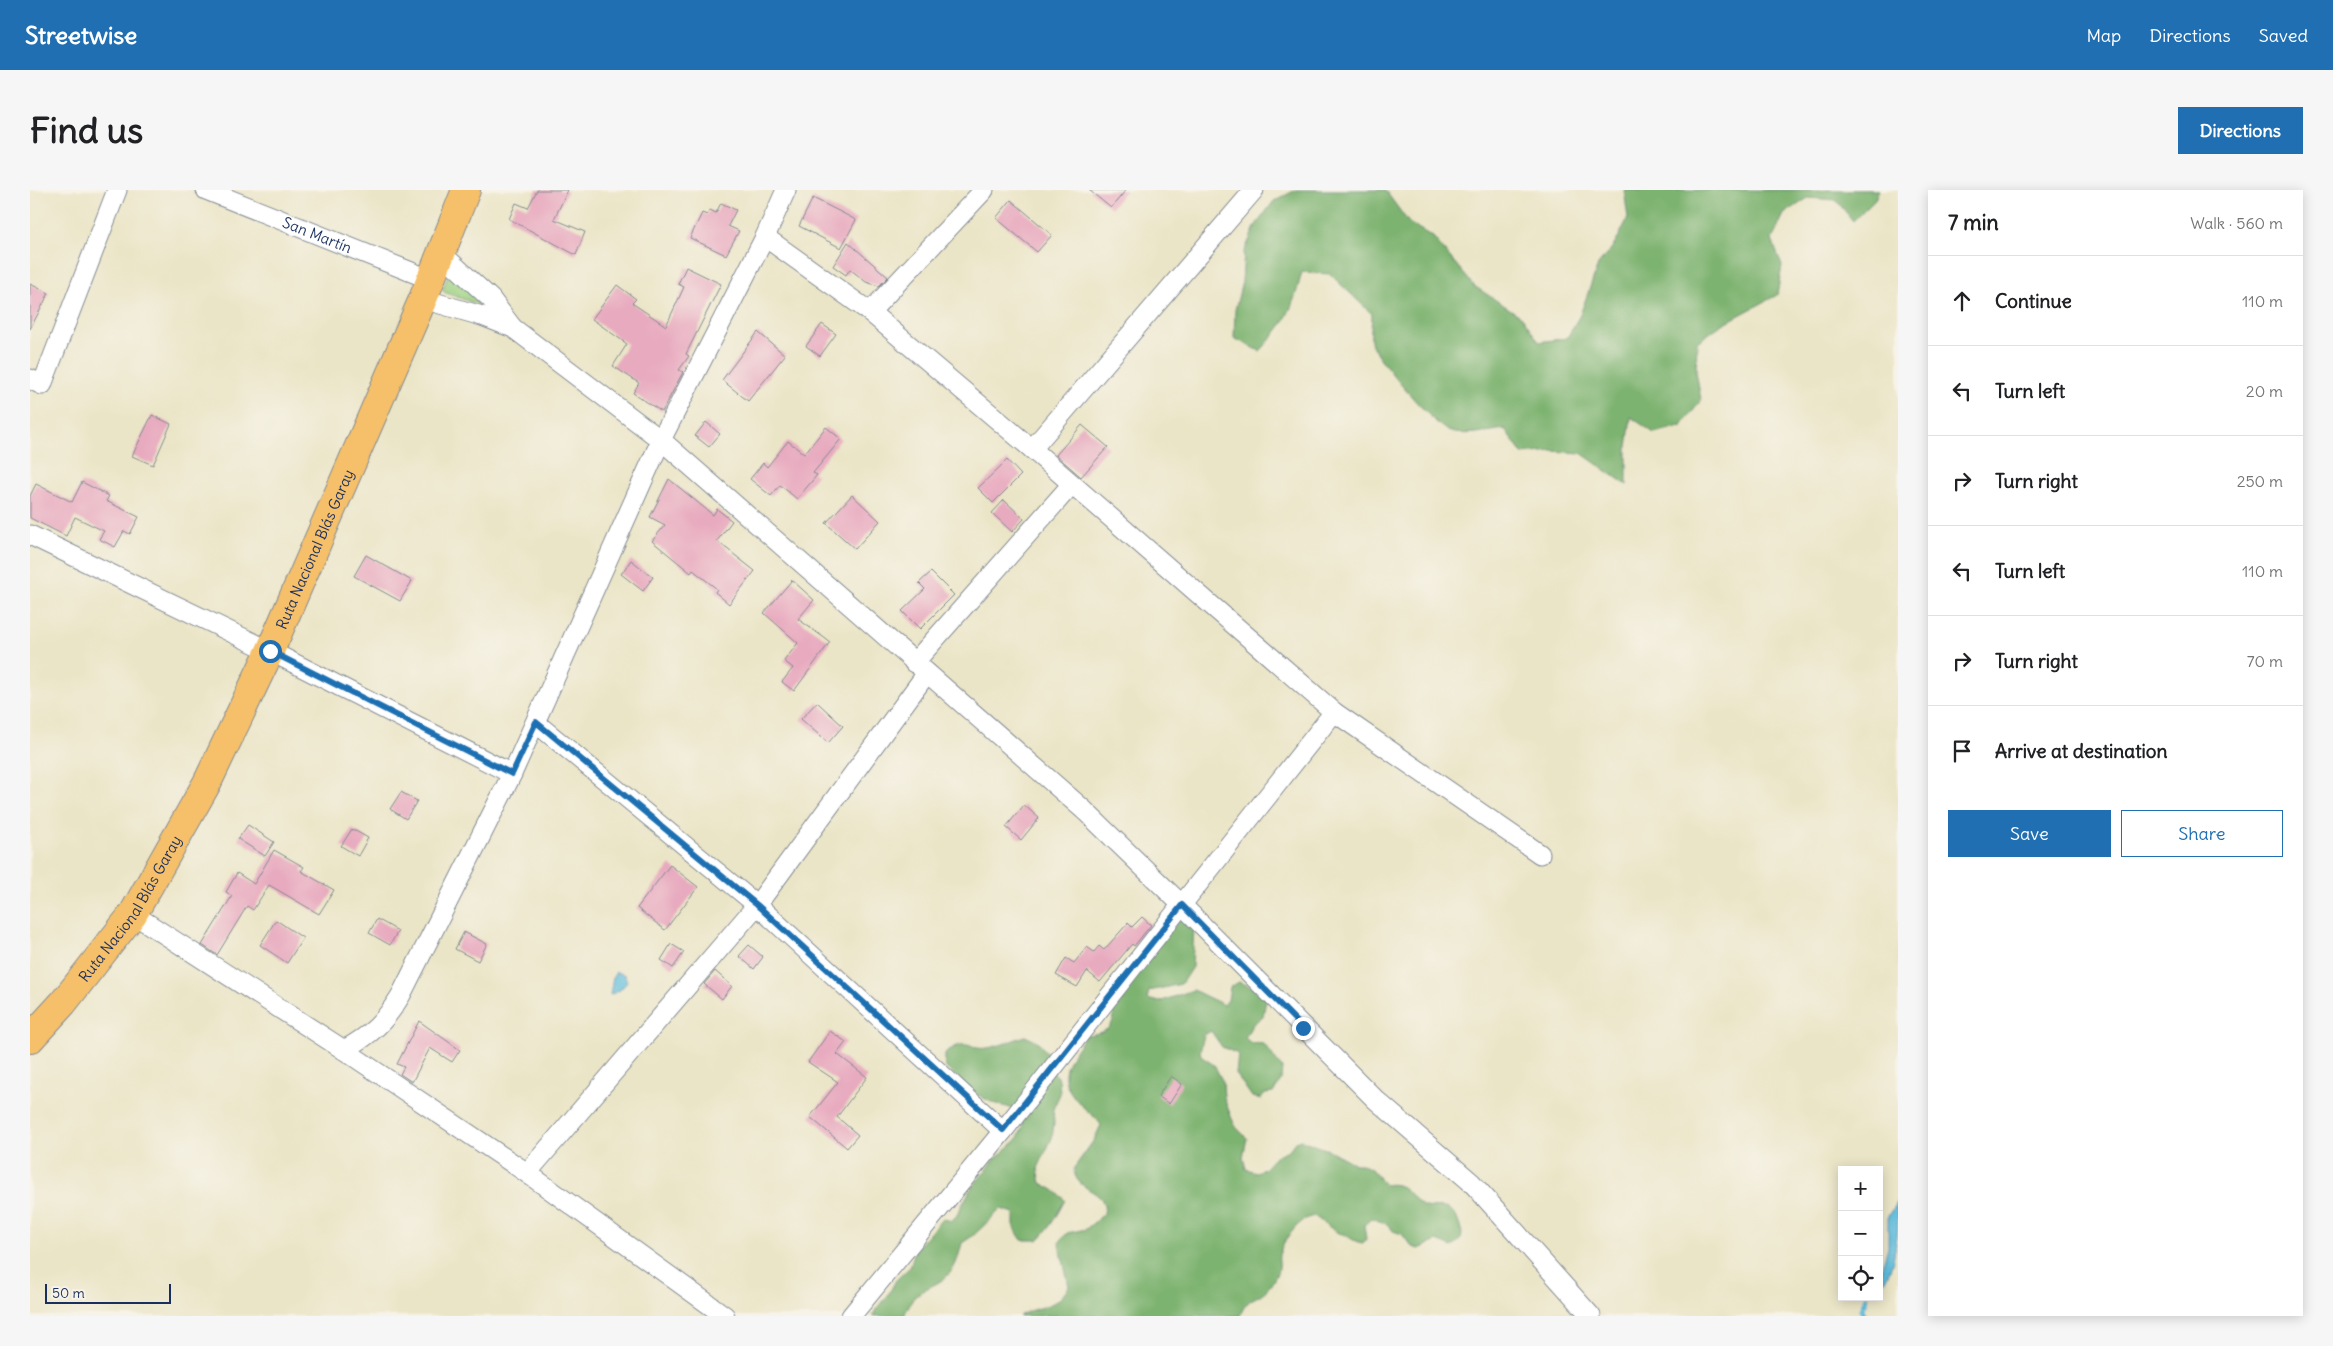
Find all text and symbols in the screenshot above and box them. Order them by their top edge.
text: Streetwise [25,20,137,50]
text: Map [2086,24,2121,47]
text: Directions [2149,24,2231,47]
text: Saved [2259,24,2308,47]
button: Directions [2178,107,2303,154]
text: Find us [30,108,143,152]
text: 7 min [1948,209,1999,236]
street label: San Martín [280,212,355,257]
text: Walk · 560 m [2190,213,2283,233]
icon: ahead [1948,287,1976,315]
text: Continue [1995,289,2072,313]
text: 110 m [2242,291,2283,311]
icon: left [1948,377,1976,405]
text: Turn left [1995,379,2065,403]
text: 20 m [2246,381,2283,401]
street label: Ruta Nacional Blás Garay [271,466,357,632]
icon: right [1948,467,1976,495]
text: Turn right [1995,469,2078,493]
text: 250 m [2237,471,2283,491]
icon: left [1948,557,1976,585]
text: Turn left [1995,559,2065,583]
text: 110 m [2242,561,2283,581]
route start [259,640,282,663]
icon: right [1948,647,1976,675]
text: Turn right [1995,649,2078,673]
text: 70 m [2247,651,2283,671]
icon: arrive [1948,737,1976,765]
text: Arrive at destination [1995,739,2168,763]
button: Save [1948,810,2111,857]
button: Share [2121,810,2283,857]
street label: Ruta Nacional Blás Garay [74,832,185,985]
route end [1292,1017,1315,1040]
map controls [1838,1166,1883,1301]
button: + [1838,1166,1883,1211]
button: − [1838,1211,1883,1256]
button: locate [1838,1256,1883,1301]
scale bar [45,1281,171,1304]
text: 50 m [52,1284,85,1302]

